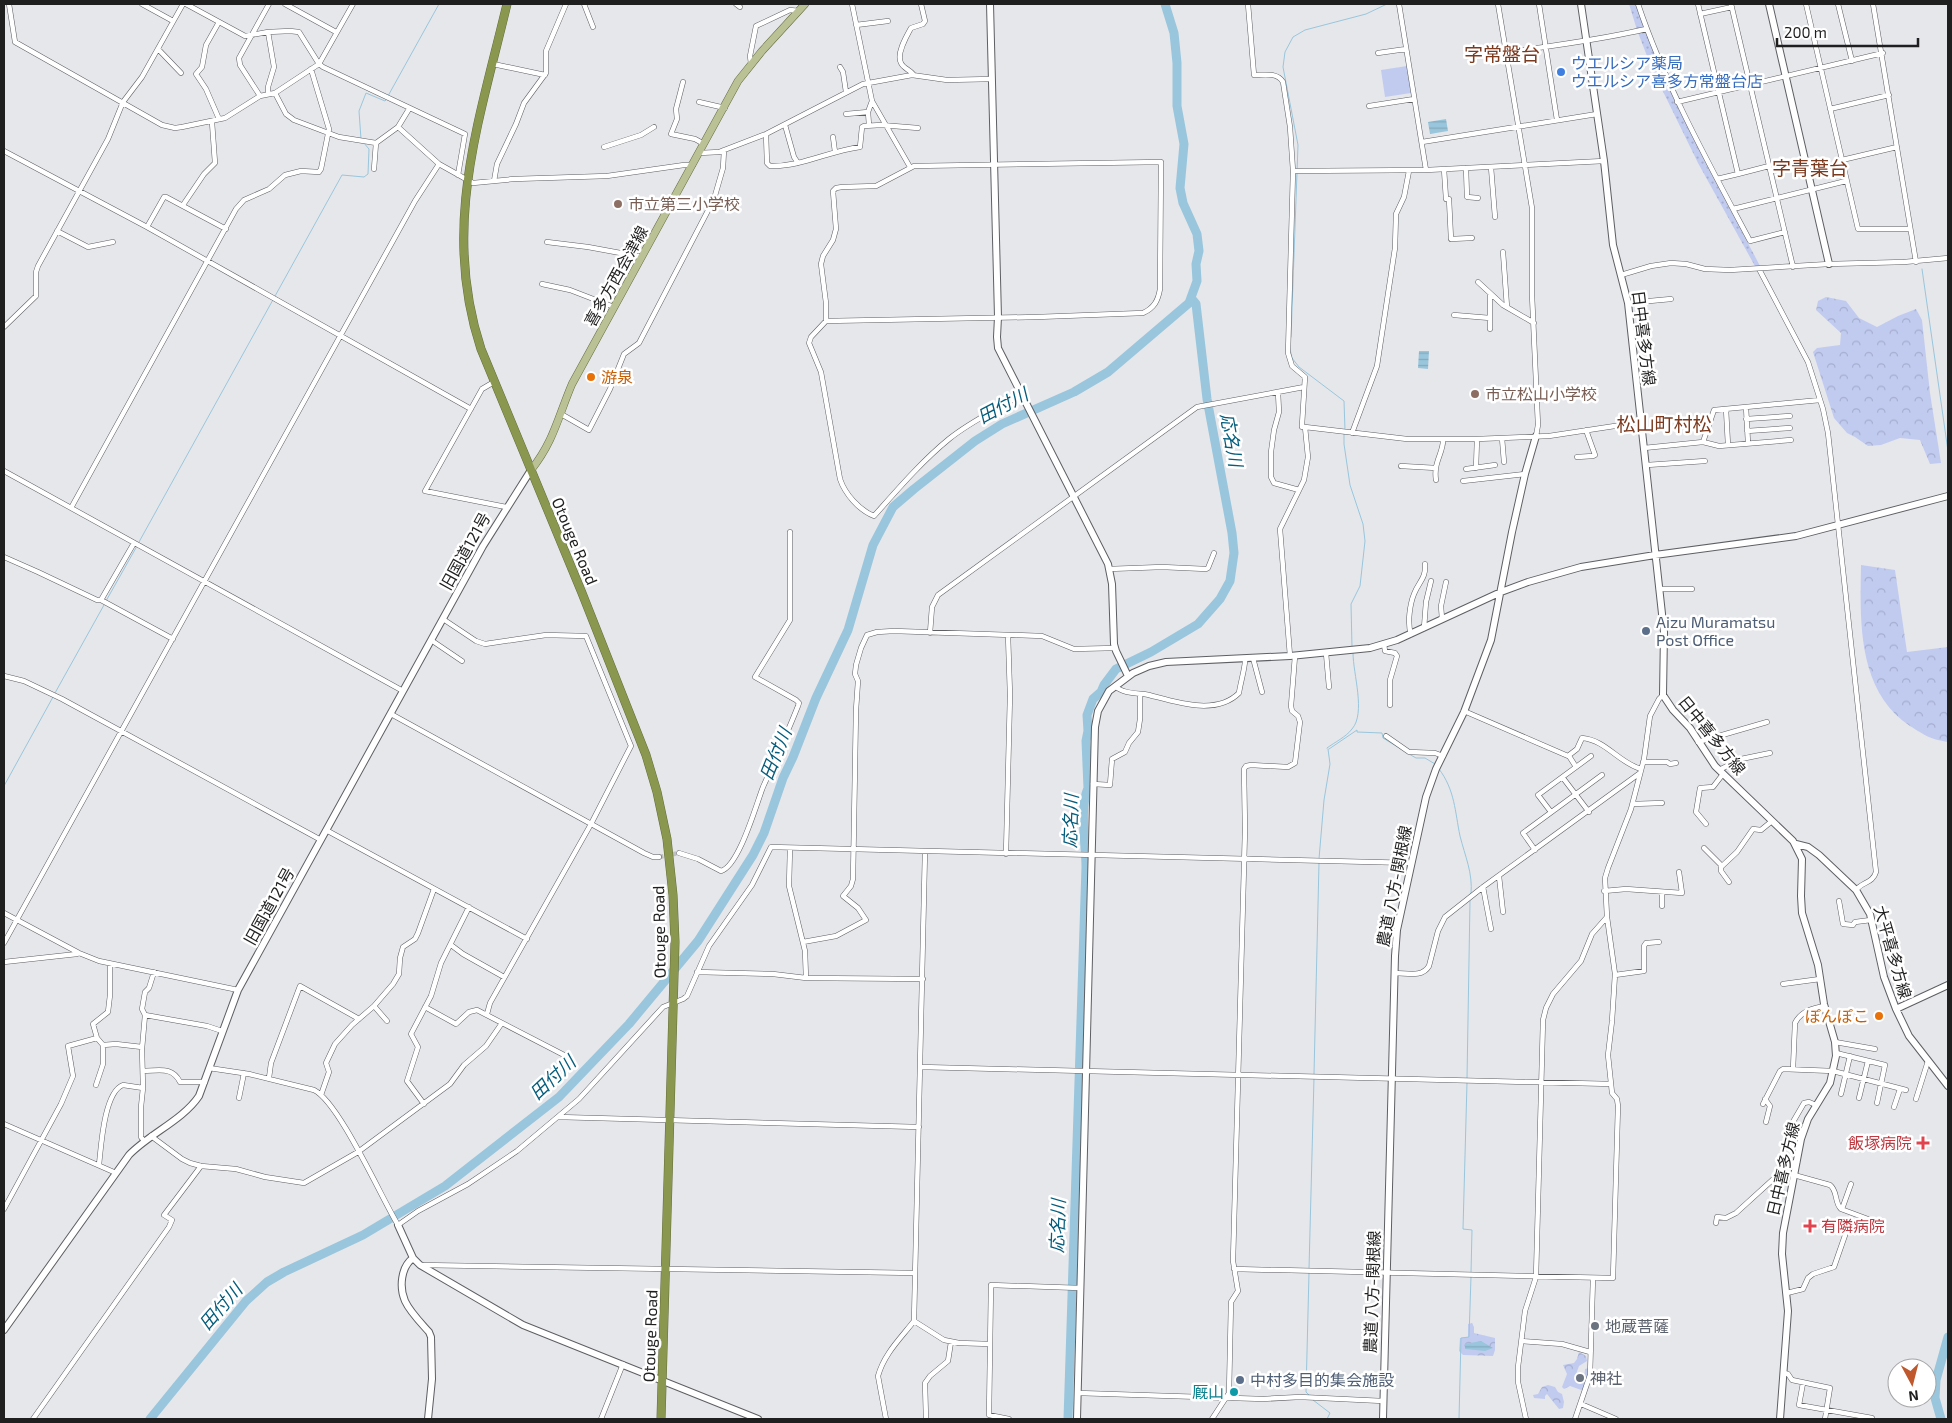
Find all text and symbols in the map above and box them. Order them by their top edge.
scale bar [1777,15,1918,47]
text: 200 m [1784,23,1827,41]
district label: 字常盤台 [1464,42,1540,65]
place label: ウエルシア薬局 ウエルシア喜多方常盤台店 [1571,53,1763,90]
marker: ウエルシア薬局 ウエルシア喜多方常盤台店 [1555,66,1567,78]
district label: 字青葉台 [1772,156,1848,179]
place label: 市立第三小学校 [628,194,740,213]
marker: 市立第三小学校 [612,198,624,210]
street label: 喜多方西会津線 [580,222,651,329]
street label: 日中喜多方線 [1629,289,1660,387]
place label: 游泉 [601,367,633,386]
marker: 游泉 [585,371,597,383]
water label: 田付川 [974,382,1033,428]
place label: 市立松山小学校 [1485,384,1597,403]
marker: 市立松山小学校 [1469,388,1481,400]
water label: 応名川 [1216,411,1248,470]
district label: 松山町村松 [1616,412,1712,435]
street label: Otouge Road [549,494,602,587]
street label: 旧国道121号 [435,509,494,593]
place label: Aizu Muramatsu Post Office [1656,612,1775,649]
marker: Aizu Muramatsu Post Office [1640,625,1652,637]
street label: 日中喜多方線 [1675,691,1750,778]
water label: 田付川 [755,723,796,783]
water label: 応名川 [1058,792,1082,848]
street label: 農道 八方-関根線 [1372,824,1415,948]
street label: 旧国道121号 [239,864,298,948]
street label: Otouge Road [648,885,669,979]
street label: 大平喜多方線 [1871,903,1916,1001]
place label: ぽんぽこ [1805,1006,1869,1025]
marker: ぽんぽこ [1873,1010,1885,1022]
water label: 田付川 [525,1049,581,1104]
street label: 日中喜多方線 [1762,1120,1803,1218]
place label: 飯塚病院 [1848,1133,1912,1152]
marker: 飯塚病院 [1916,1136,1930,1150]
water label: 応名川 [1045,1197,1069,1253]
place label: 有隣病院 [1821,1216,1885,1235]
marker: 有隣病院 [1803,1219,1817,1233]
street label: 農道 八方-関根線 [1360,1230,1383,1354]
water label: 田付川 [194,1277,248,1334]
street label: Otouge Road [638,1289,661,1383]
place label: 地蔵菩薩 [1605,1316,1669,1335]
marker: 地蔵菩薩 [1589,1320,1601,1332]
north arrow [1887,1358,1937,1408]
place label: 神社 [1590,1368,1622,1387]
place label: 中村多目的集会施設 [1250,1370,1394,1389]
marker: 神社 [1574,1372,1586,1384]
marker: 中村多目的集会施設 [1234,1374,1246,1386]
place label: 厩山 [1192,1382,1224,1401]
marker: 厩山 [1228,1386,1240,1398]
text: N [1908,1387,1920,1405]

